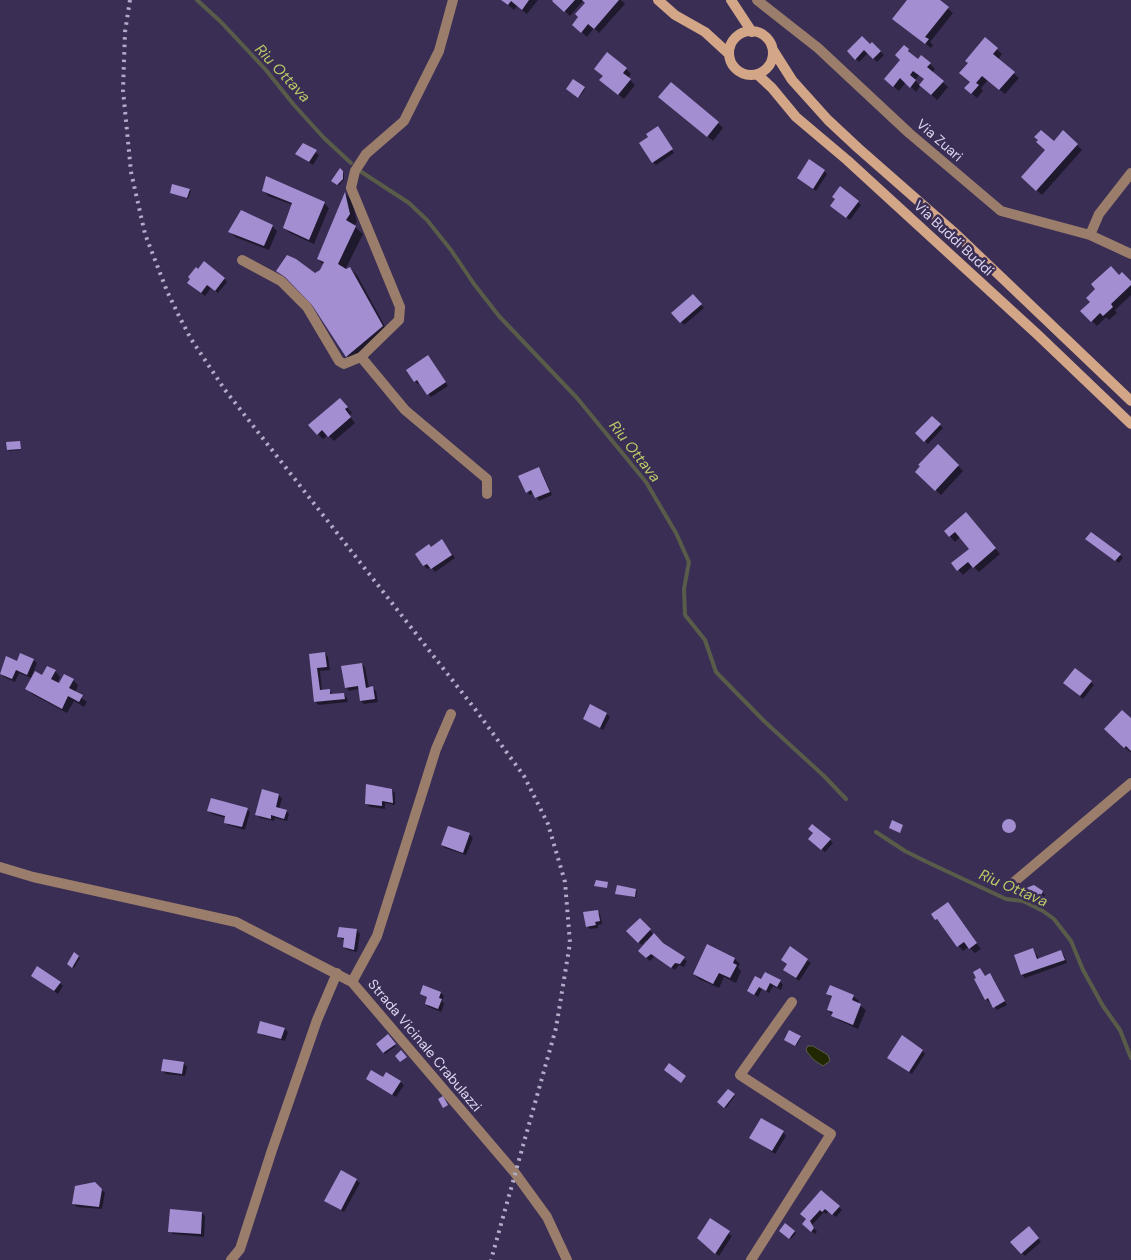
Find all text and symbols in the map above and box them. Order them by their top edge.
water label: Riu Ottava [251,41,313,107]
street label: Via Zuari [912,116,966,166]
street label: Via Buddi Buddi [910,198,996,280]
water label: Riu Ottava [604,418,664,486]
water label: Riu Ottava [976,866,1050,912]
street label: Strada Vicinale Crabulazzi [364,976,484,1116]

